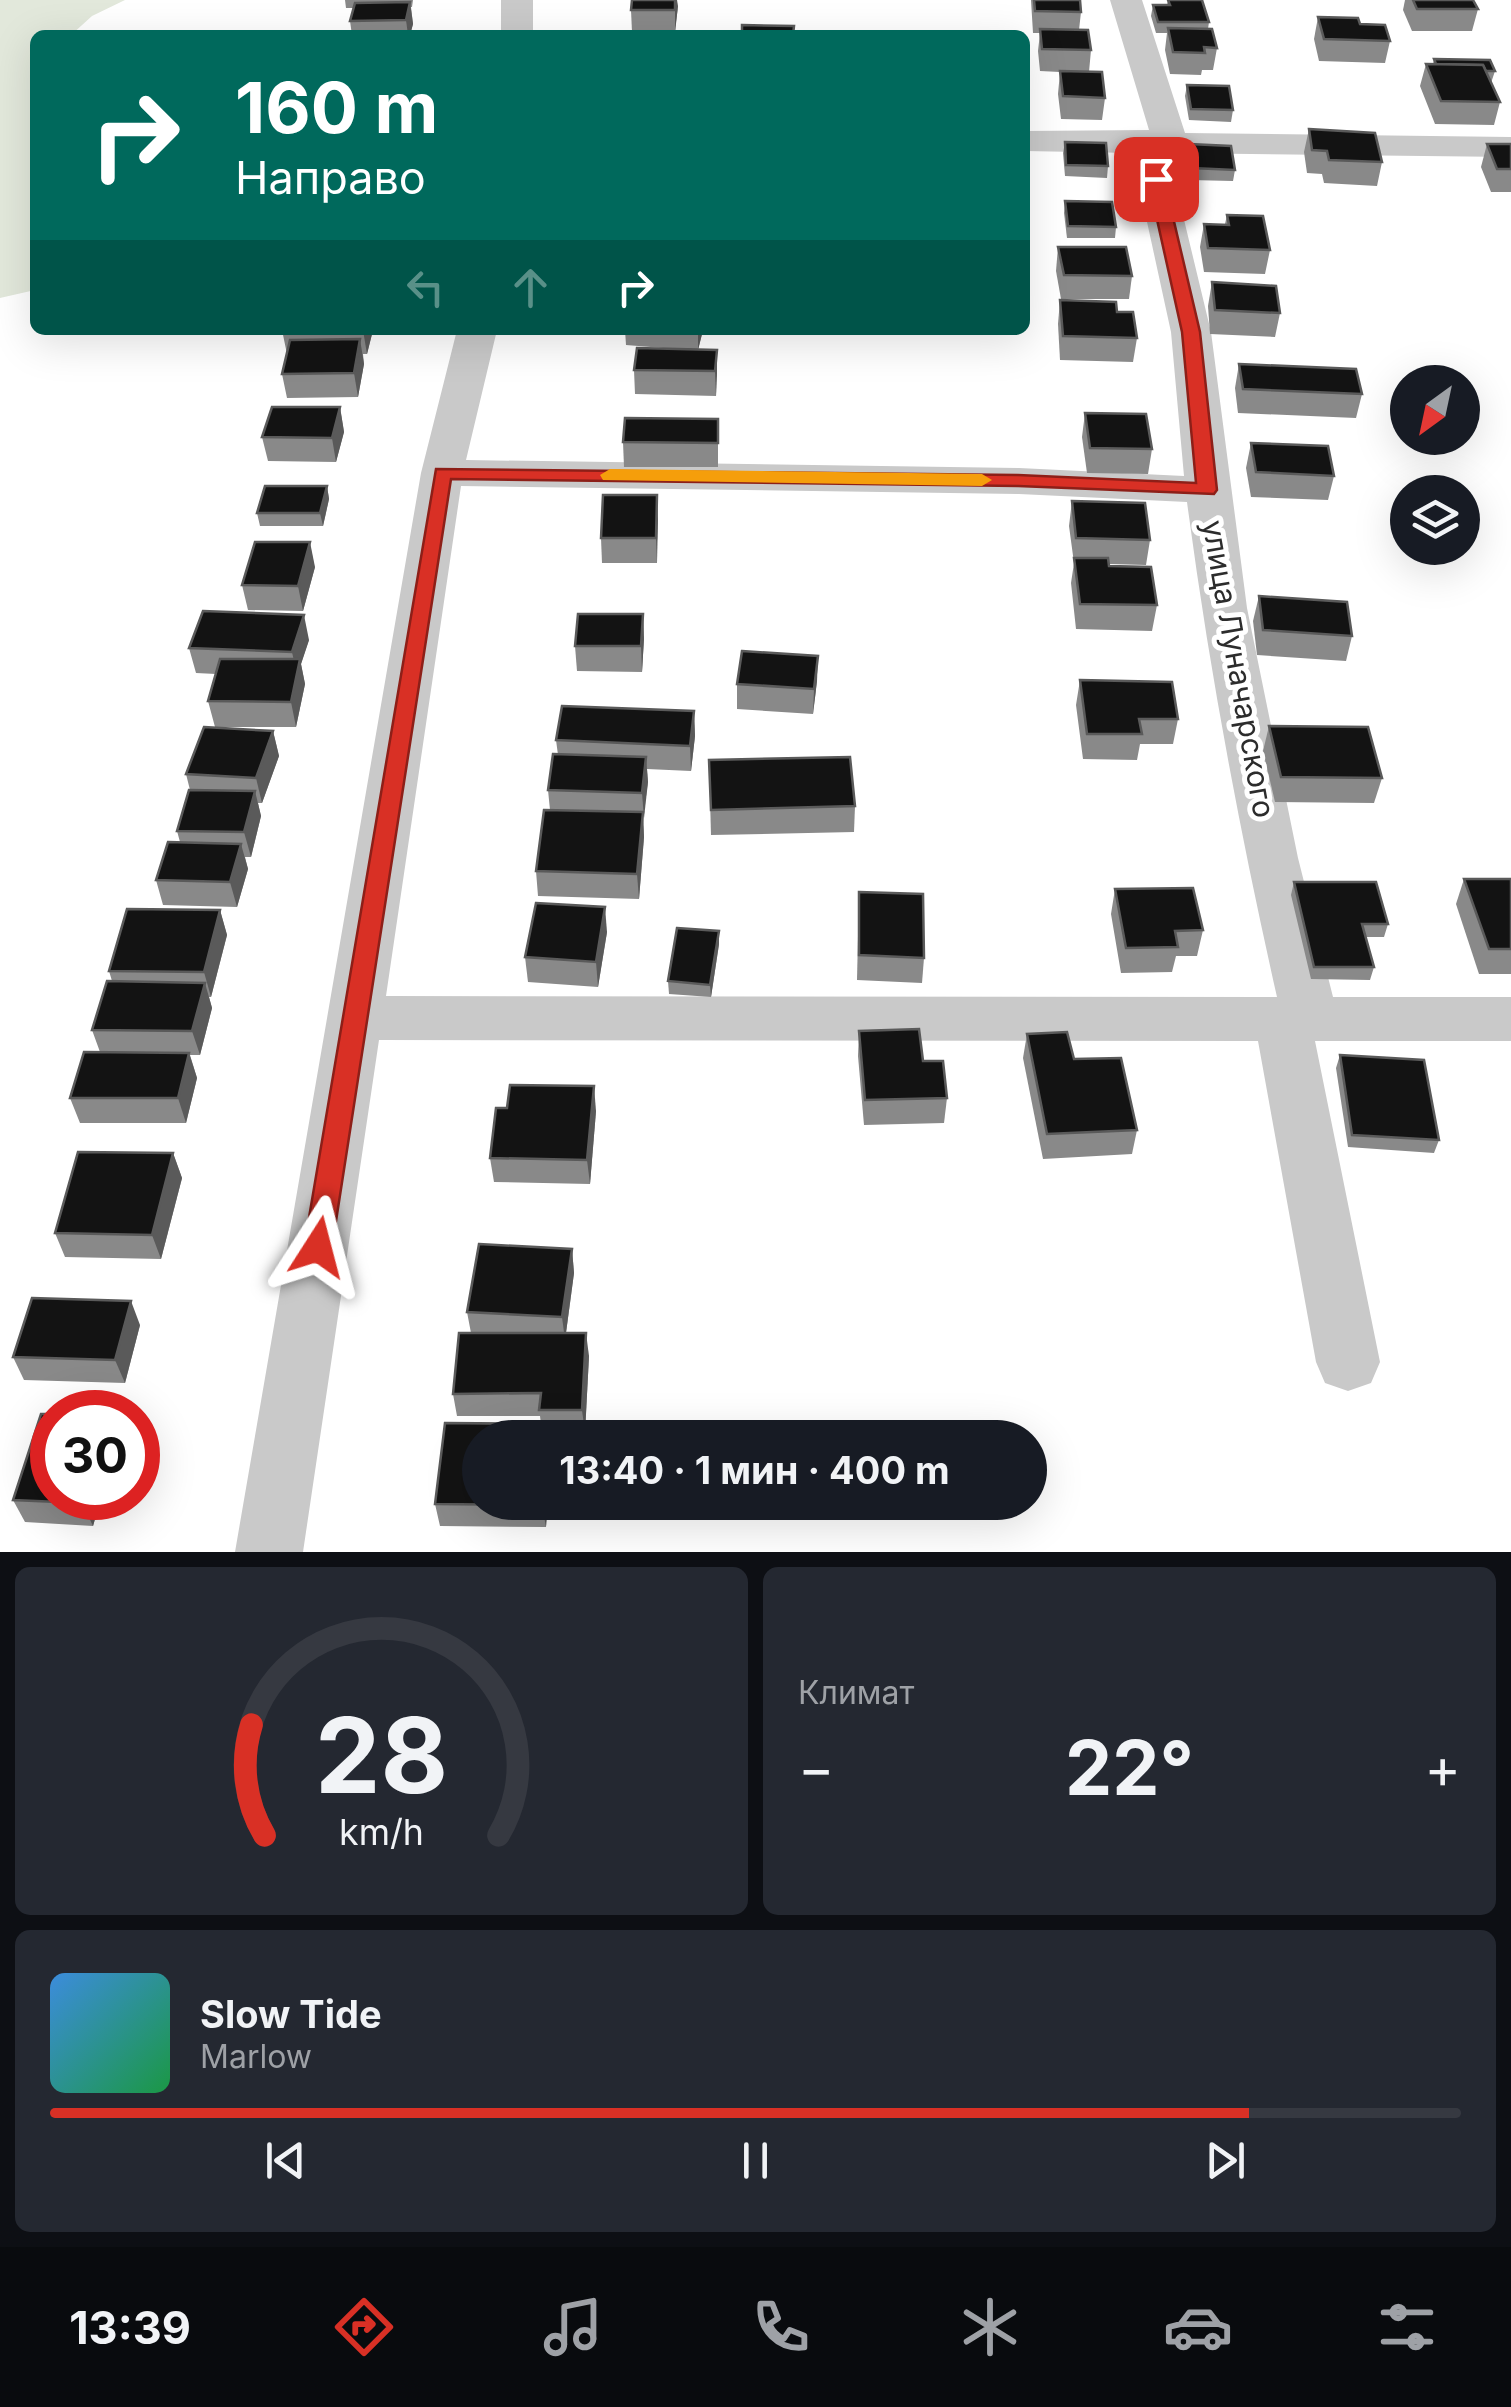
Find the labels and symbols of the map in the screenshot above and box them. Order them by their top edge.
pin [1114,137,1199,222]
north arrow [1390,365,1480,455]
street label: улица Луначарского [1195,517,1283,820]
position arrow [266,1195,370,1299]
speed limit sign: 30 [30,1390,160,1520]

